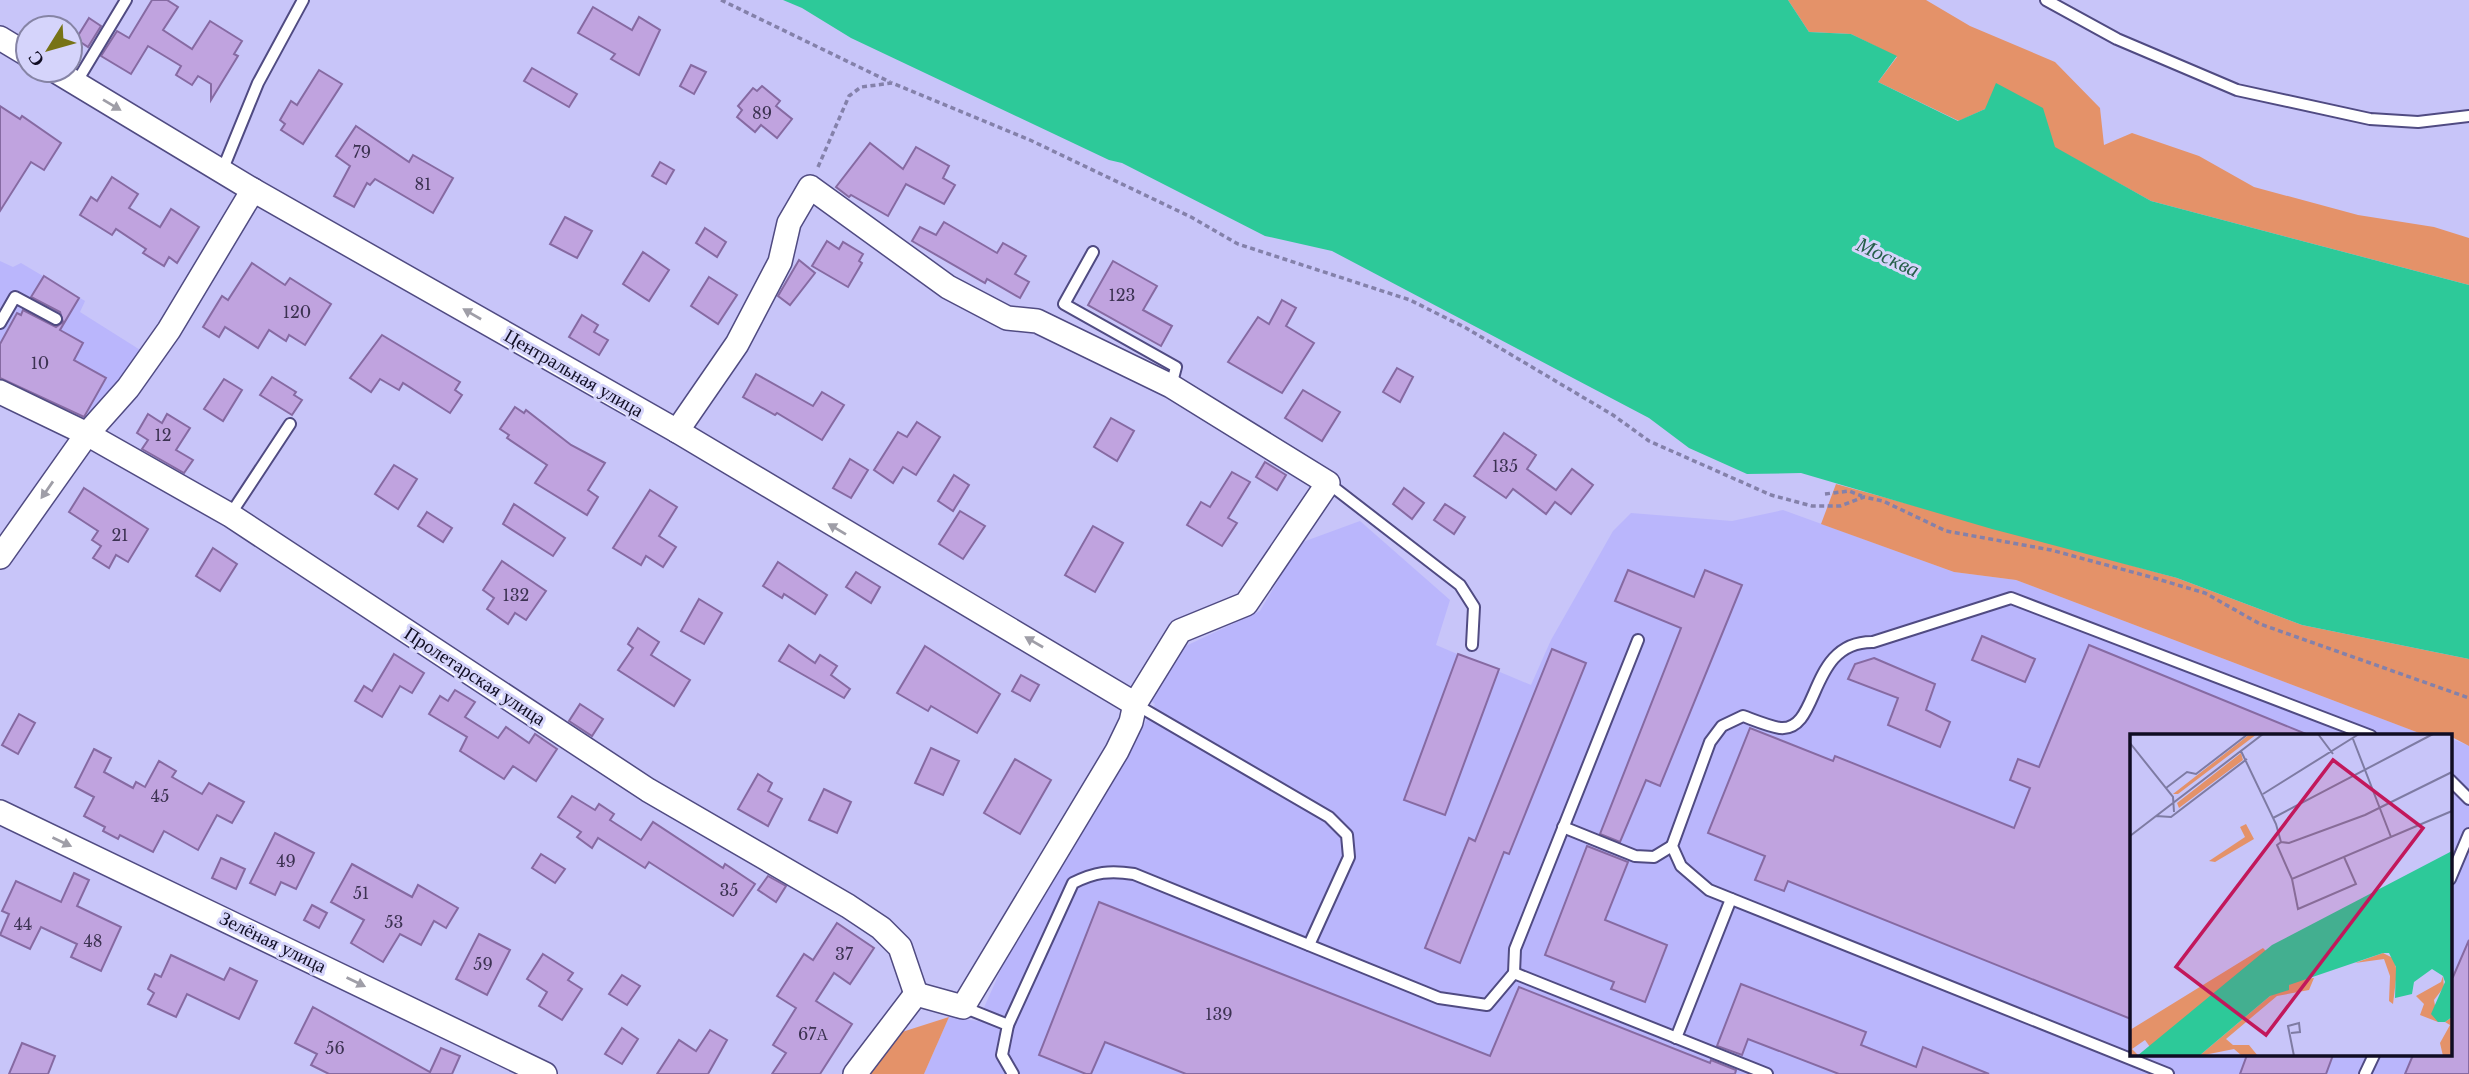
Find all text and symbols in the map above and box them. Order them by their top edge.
north arrow [14,14,84,84]
text: С [23,47,49,71]
one-way arrow [103,99,122,111]
house number: 89 [752,103,772,123]
house number: 79 [353,142,371,162]
house number: 81 [415,174,431,194]
water label: Москва [1852,231,1924,283]
house number: 123 [1109,285,1135,305]
house number: 120 [283,302,311,322]
one-way arrow [462,308,481,320]
street label: Центральная улица [500,324,648,422]
house number: 10 [31,353,49,373]
house number: 12 [155,425,172,445]
house number: 135 [1492,456,1518,476]
one-way arrow [40,481,54,499]
one-way arrow [827,522,846,535]
house number: 21 [112,525,129,545]
house number: 132 [503,585,529,605]
street label: Пролетарская улица [400,622,550,731]
one-way arrow [1024,636,1044,648]
inset map [2130,734,2452,1056]
house number: 45 [151,786,169,806]
one-way arrow [52,836,72,847]
house number: 49 [276,851,296,871]
house number: 35 [720,880,738,900]
house number: 51 [353,883,369,903]
street label: Зелёная улица [216,906,330,978]
house number: 53 [385,912,403,932]
house number: 44 [14,914,32,934]
house number: 48 [83,931,103,951]
house number: 37 [835,944,854,964]
house number: 59 [473,954,493,974]
one-way arrow [346,976,366,987]
house number: 139 [1205,1004,1233,1024]
house number: 67А [798,1024,828,1044]
house number: 56 [325,1038,345,1058]

